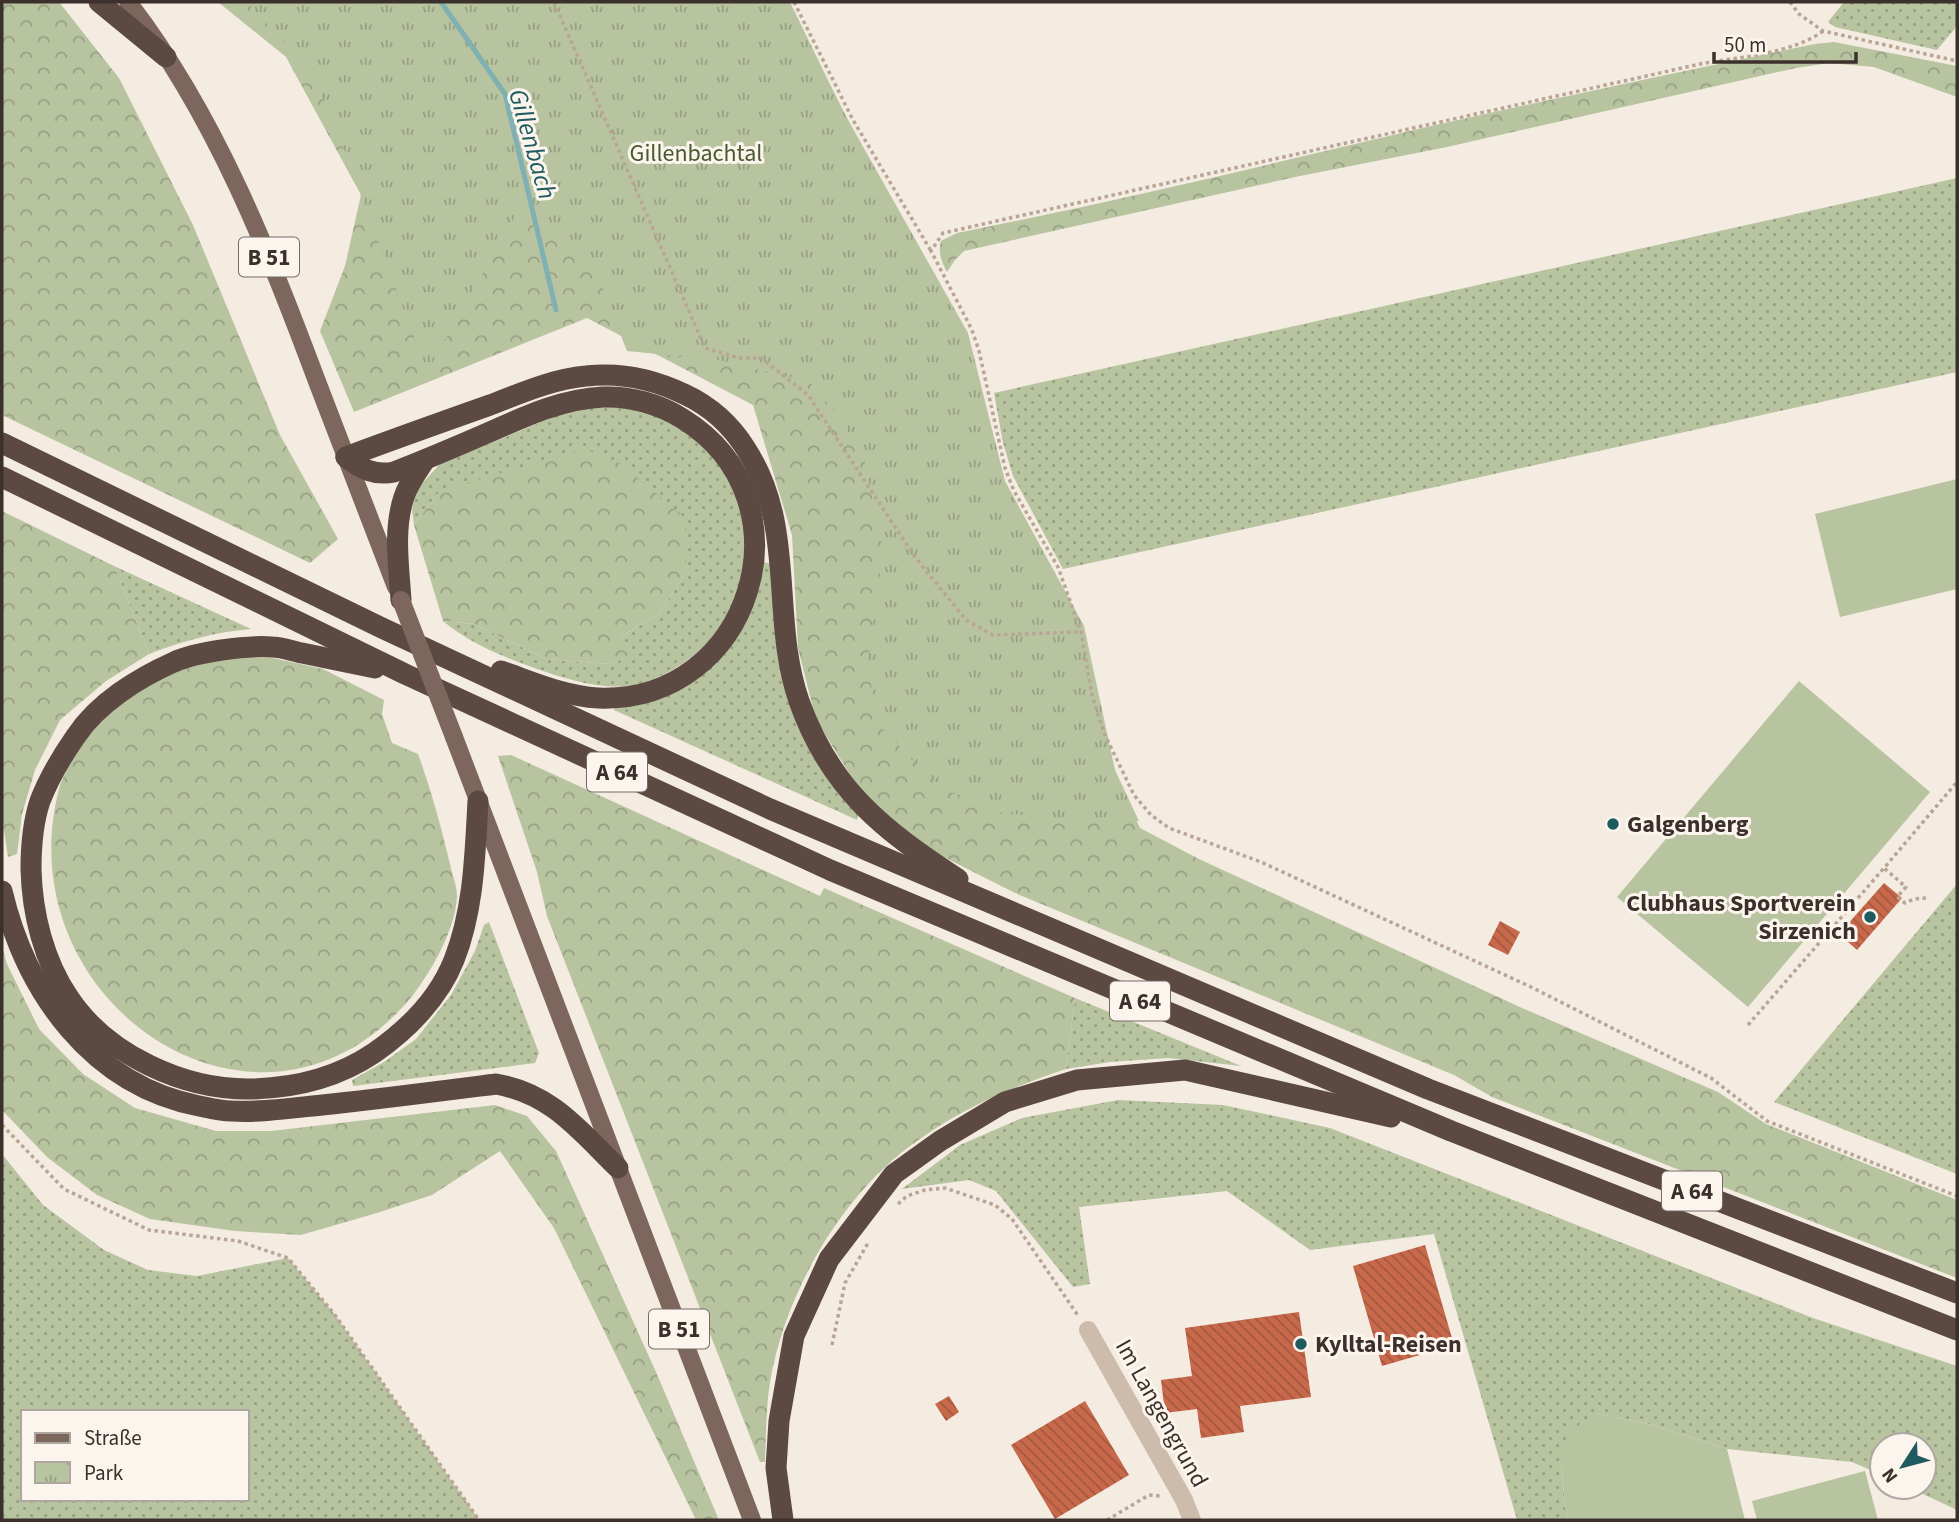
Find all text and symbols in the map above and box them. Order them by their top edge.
scale bar [1714,21,1856,65]
text: 50 m [1724,30,1766,60]
water label: Gillenbach [499,85,566,204]
park label: Gillenbachtal [630,136,762,171]
road number: B 51 [239,238,299,276]
road number: A 64 [587,752,647,792]
place label: Galgenberg [1627,807,1749,842]
marker: Galgenberg [1605,816,1621,832]
place label: Clubhaus Sportverein Sirzenich [1626,886,1856,949]
marker: Clubhaus Sportverein Sirzenich [1862,909,1878,925]
road number: A 64 [1110,982,1170,1020]
road number: A 64 [1662,1172,1722,1210]
road number: B 51 [649,1310,709,1348]
place label: Kylltal-Reisen [1315,1327,1462,1362]
street label: Im Langengrund [1106,1333,1217,1494]
marker: Kylltal-Reisen [1293,1336,1309,1352]
legend [21,1410,248,1501]
text: Straße [84,1423,142,1453]
north arrow [1868,1431,1938,1501]
text: Park [84,1458,124,1488]
text: N [1876,1462,1905,1488]

